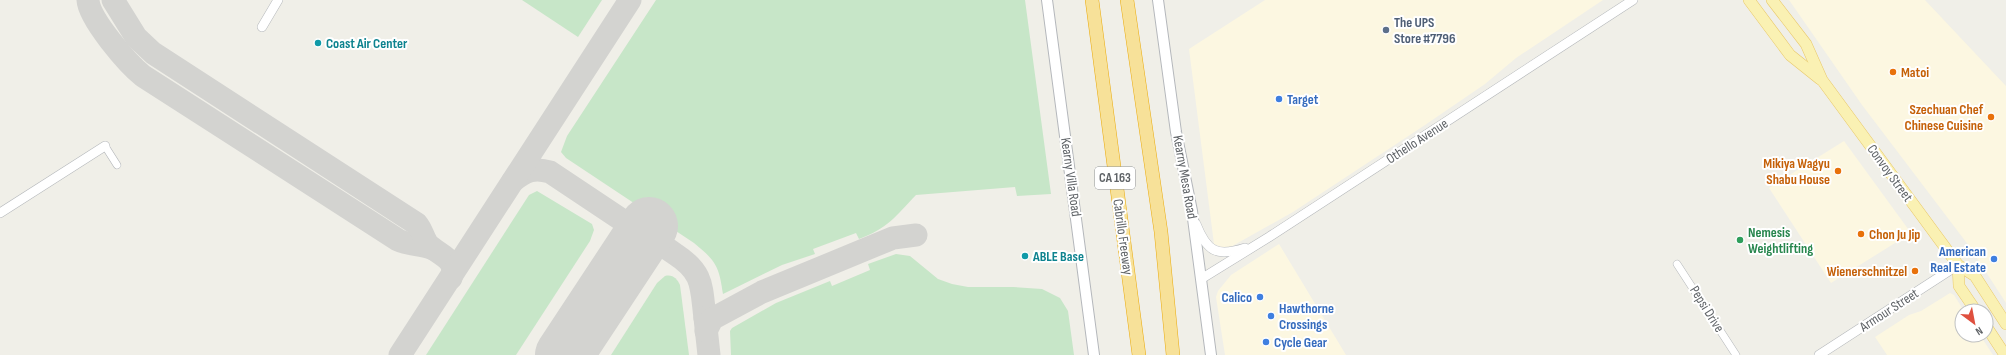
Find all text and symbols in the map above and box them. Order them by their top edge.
place label: The UPS Store #7796 [1394,14,1456,47]
marker: The UPS Store #7796 [1381,25,1391,35]
place label: Coast Air Center [326,35,408,52]
marker: Coast Air Center [313,38,323,48]
place label: Matoi [1901,64,1929,81]
marker: Matoi [1888,67,1898,77]
place label: Target [1287,91,1319,108]
marker: Target [1274,94,1284,104]
place label: Szechuan Chef Chinese Cuisine [1904,101,1984,134]
marker: Szechuan Chef Chinese Cuisine [1986,112,1996,122]
street label: Othello Avenue [1383,115,1451,167]
street label: Kearny Mesa Road [1169,134,1201,220]
street label: Kearny Villa Road [1057,136,1085,218]
street label: Convoy Street [1864,141,1916,205]
place label: Mikiya Wagyu Shabu House [1763,155,1830,188]
marker: Mikiya Wagyu Shabu House [1833,166,1843,176]
road number: CA 163 [1095,167,1135,189]
street label: Cabrillo Freeway [1109,198,1137,277]
place label: Nemesis Weightlifting [1748,224,1813,257]
place label: Chon Ju Jip [1869,226,1920,243]
marker: Chon Ju Jip [1856,229,1866,239]
marker: Nemesis Weightlifting [1735,235,1745,245]
place label: American Real Estate [1930,243,1986,276]
place label: ABLE Base [1032,248,1084,265]
marker: ABLE Base [1020,251,1030,261]
marker: American Real Estate [1989,254,1999,264]
place label: Wienerschnitzel [1827,263,1907,280]
marker: Wienerschnitzel [1910,266,1920,276]
street label: Pepsi Drive [1686,283,1728,335]
street label: Armour Street [1856,285,1922,336]
place label: Calico [1221,289,1252,306]
marker: Calico [1255,292,1265,302]
place label: Hawthorne Crossings [1279,300,1334,333]
north arrow [1954,303,1994,343]
marker: Hawthorne Crossings [1266,311,1276,321]
text: N [1973,324,1985,338]
place label: Cycle Gear [1274,334,1328,351]
marker: Cycle Gear [1261,337,1271,347]

